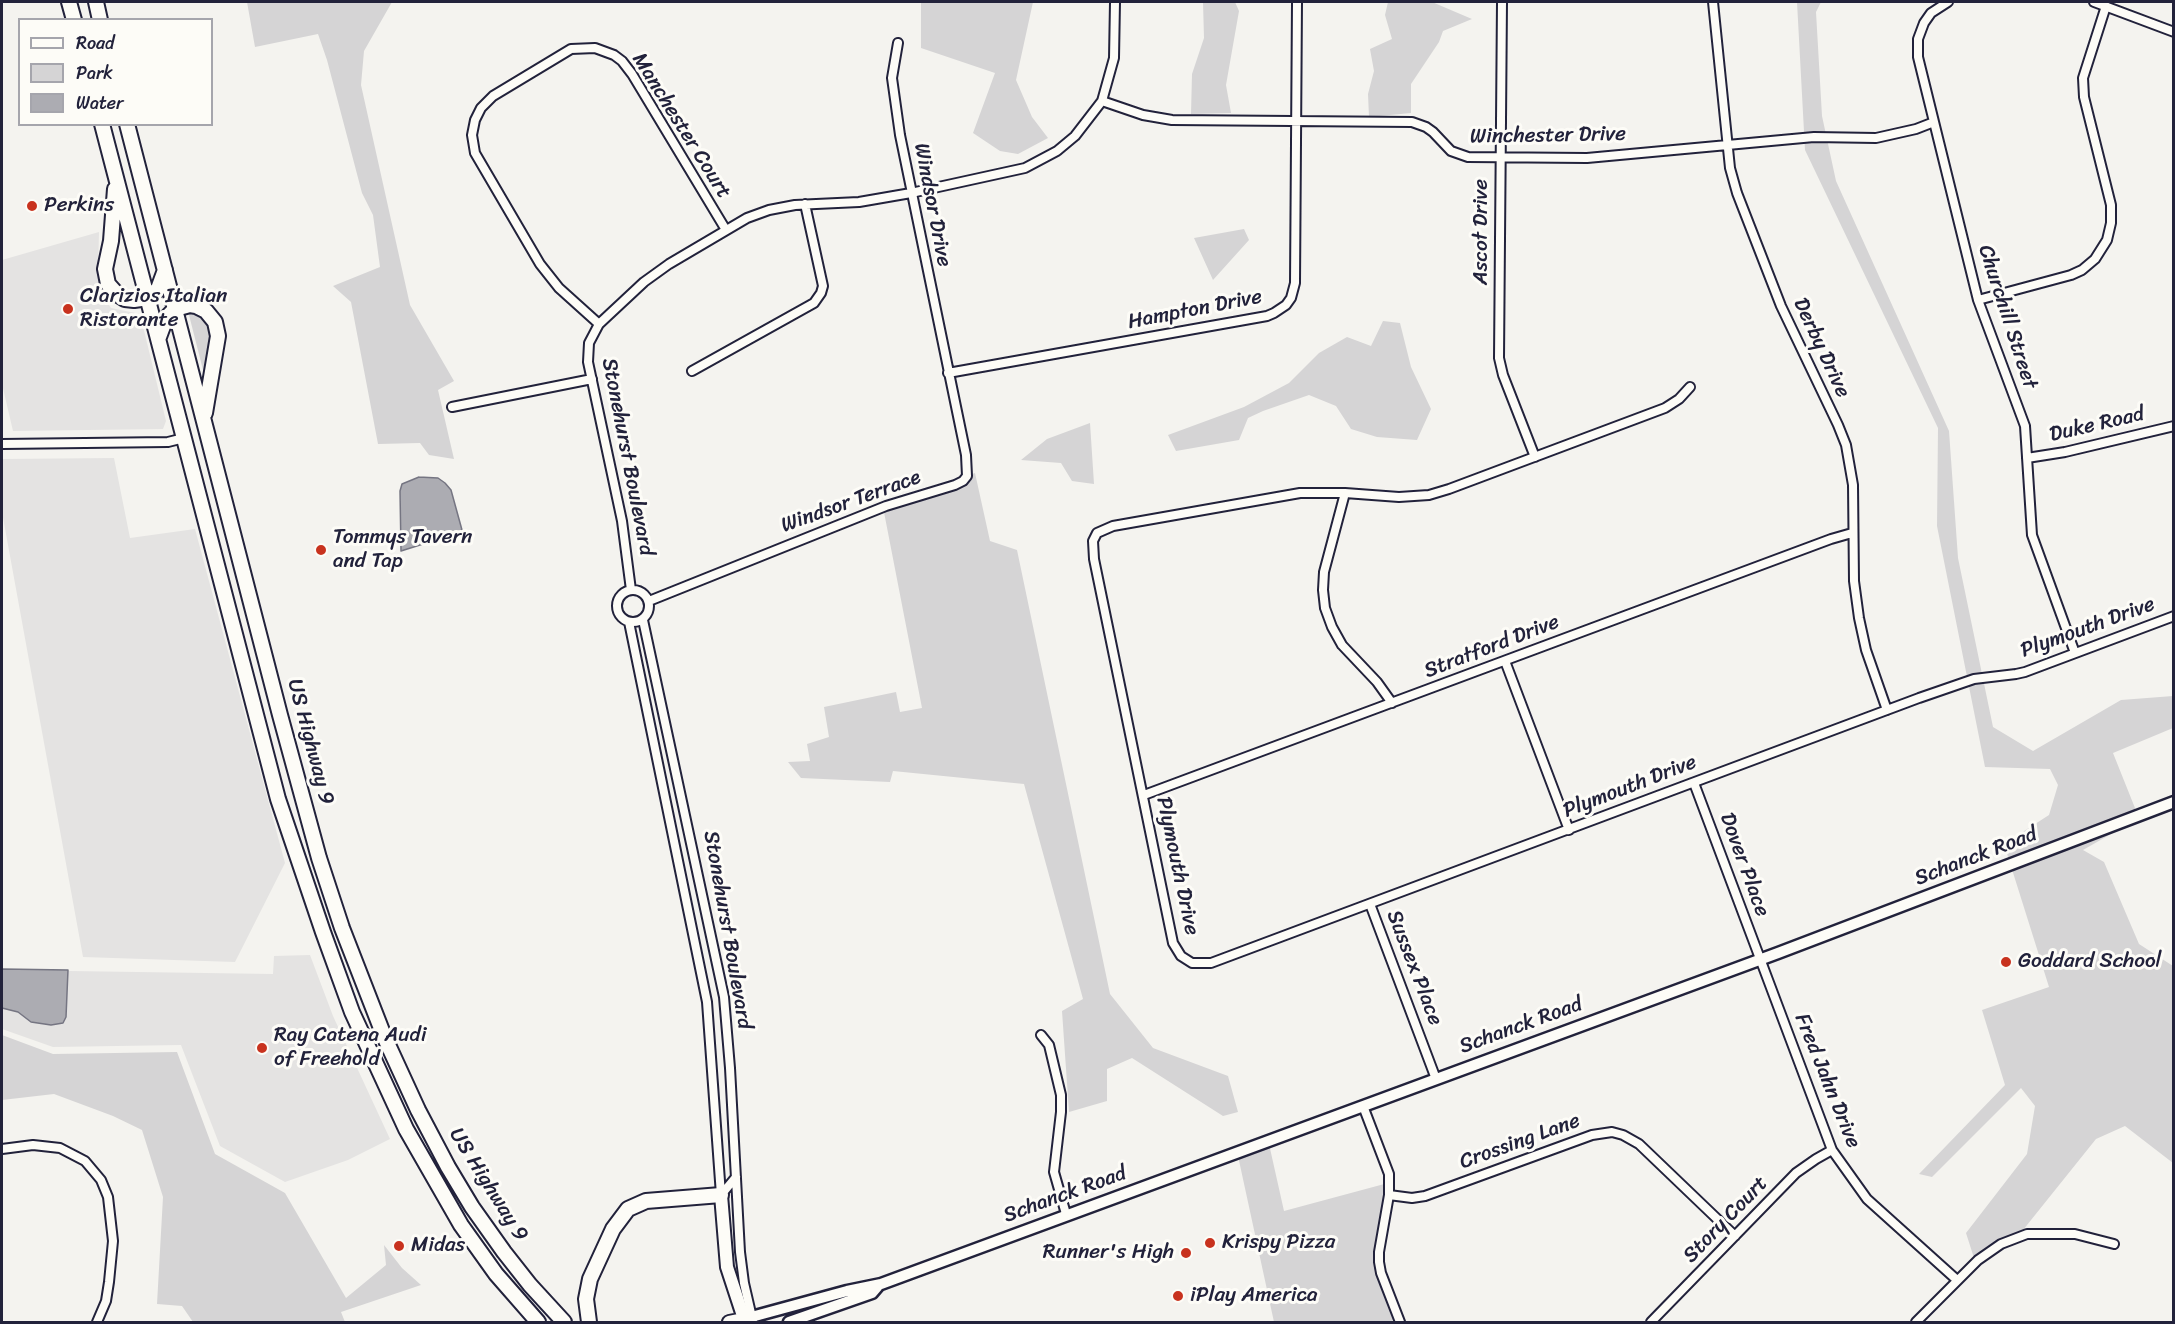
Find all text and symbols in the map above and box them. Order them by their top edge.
legend [18,18,213,126]
text: Road [76,27,115,59]
street label: Manchester Court [626,48,736,204]
text: Park [76,57,113,89]
text: Water [76,87,123,119]
street label: Winchester Drive [1470,122,1626,150]
street label: Windsor Drive [908,141,956,269]
street label: Ascot Drive [1469,179,1495,285]
place label: Perkins [44,193,114,219]
marker: Perkins [25,199,39,213]
street label: Churchill Street [1972,242,2042,392]
place label: Clarizios Italian Ristorante [80,284,227,334]
street label: Hampton Drive [1126,285,1264,335]
street label: Derby Drive [1787,294,1855,402]
marker: Clarizios Italian Ristorante [61,302,75,316]
street label: Stonehurst Boulevard [595,356,659,558]
street label: Duke Road [2047,402,2147,448]
street label: Windsor Terrace [778,465,924,539]
place label: Tommys Tavern and Tap [333,525,472,575]
marker: Tommys Tavern and Tap [314,543,328,557]
street label: Plymouth Drive [2018,592,2158,664]
street label: Stratford Drive [1421,610,1563,684]
street label: US Highway 9 [281,676,339,808]
street label: Plymouth Drive [1560,750,1700,824]
street label: Plymouth Drive [1150,794,1204,938]
street label: Dover Place [1714,810,1774,920]
street label: Schanck Road [1911,822,2041,892]
street label: Stonehurst Boulevard [697,829,757,1031]
street label: Sussex Place [1381,907,1447,1029]
place label: Goddard School [2018,949,2162,975]
marker: Goddard School [1999,955,2013,969]
street label: Schanck Road [1456,992,1586,1060]
street label: Fred Jahn Drive [1789,1010,1865,1152]
place label: Ray Catena Audi of Freehold [274,1023,426,1073]
marker: Ray Catena Audi of Freehold [255,1041,269,1055]
street label: Crossing Lane [1456,1109,1584,1175]
street label: US Highway 9 [443,1124,533,1246]
street label: Schanck Road [1000,1161,1130,1229]
street label: Story Court [1678,1171,1774,1269]
place label: Krispy Pizza [1222,1230,1335,1256]
place label: Midas [411,1233,465,1259]
marker: Krispy Pizza [1203,1236,1217,1250]
marker: Midas [392,1239,406,1253]
place label: Runner's High [1043,1240,1174,1266]
marker: Runner's High [1179,1246,1193,1260]
place label: iPlay America [1190,1283,1318,1309]
marker: iPlay America [1171,1289,1185,1303]

